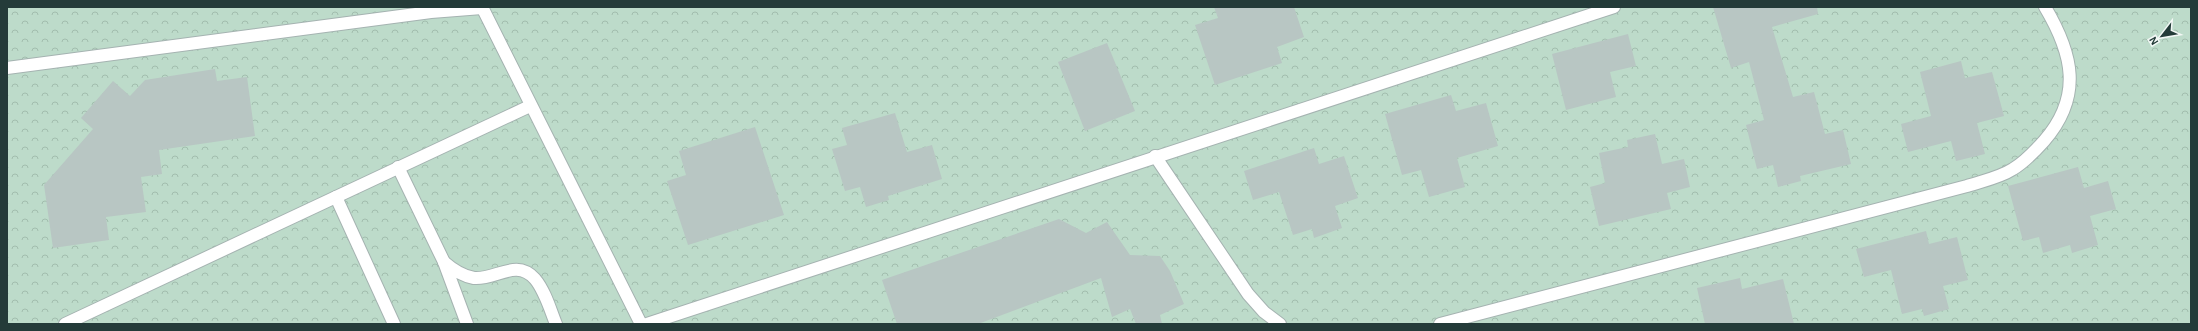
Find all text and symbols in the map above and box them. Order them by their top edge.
north arrow [2142,16,2182,56]
text: N [2147,35,2161,47]

